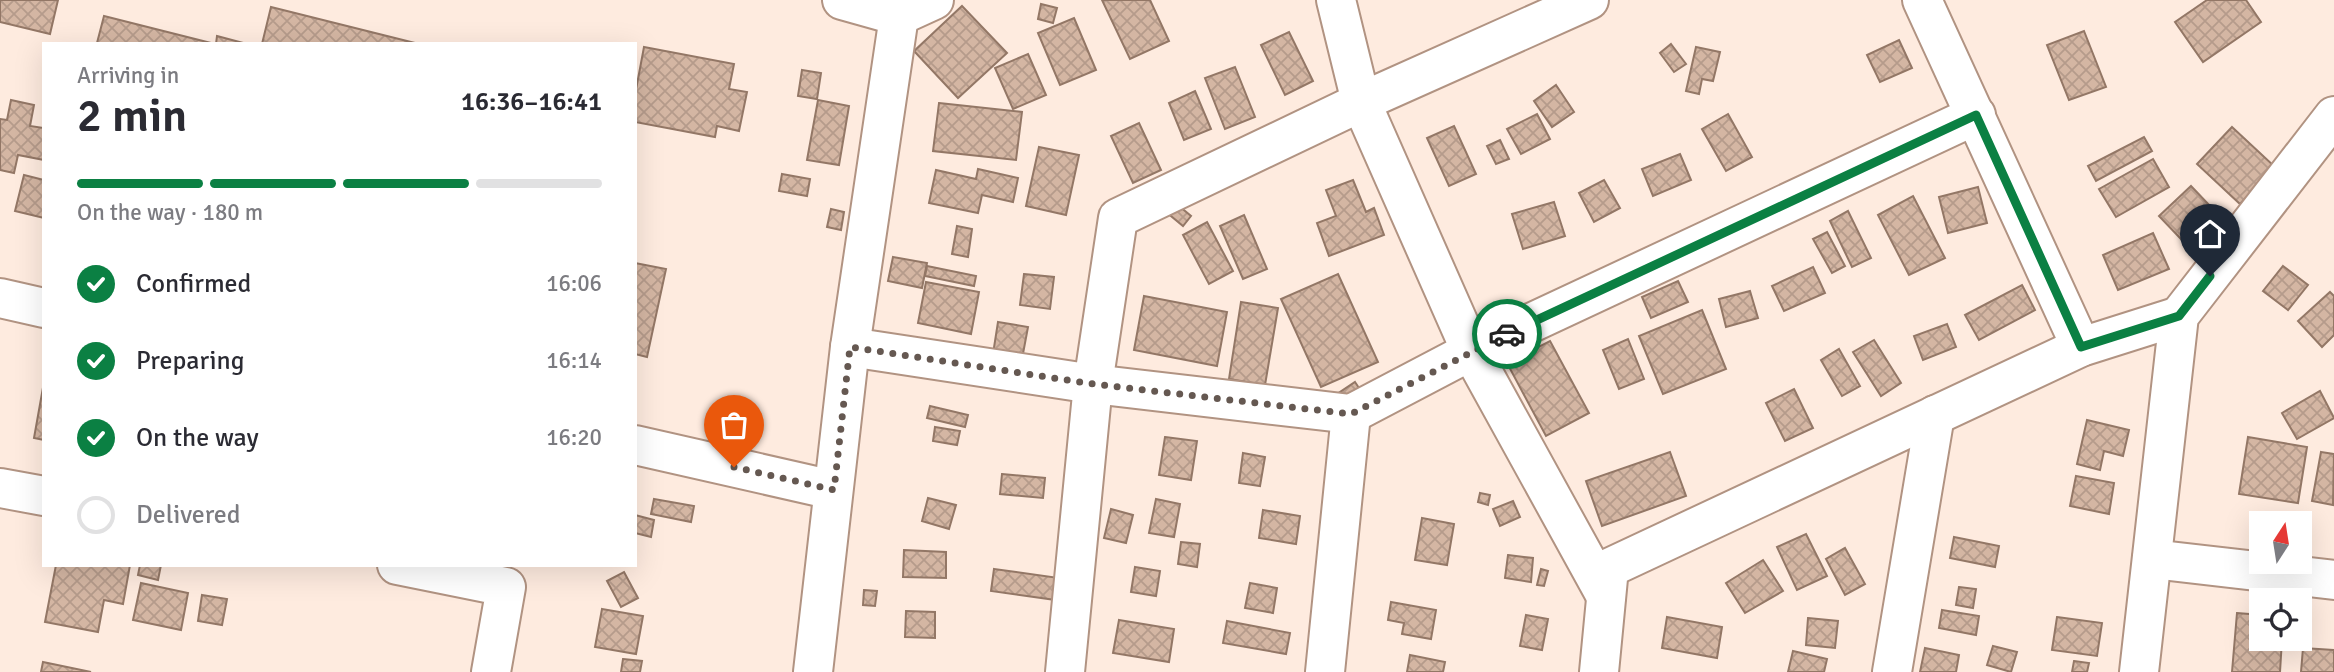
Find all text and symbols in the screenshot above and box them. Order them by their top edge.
text: Arriving in [77,61,179,90]
text: 16:36–16:41 [461,86,602,118]
text: 2 min [77,88,187,144]
text: On the way · 180 m [77,198,263,227]
pin [2180,204,2240,276]
icon: home [2191,215,2229,253]
icon: check [77,265,115,303]
text: Confirmed [136,268,251,300]
text: 16:06 [546,269,602,298]
courier [1472,299,1542,369]
icon: car [1488,315,1526,353]
icon: check [77,342,115,380]
text: Preparing [136,345,244,377]
text: 16:14 [546,346,602,375]
pin [704,395,764,467]
icon: bag [715,406,753,444]
icon: check [77,419,115,457]
text: On the way [136,422,259,454]
text: 16:20 [546,423,602,452]
text: Delivered [136,499,241,531]
north arrow [2249,511,2312,574]
map controls [2249,511,2312,651]
button: locate [2249,588,2312,651]

